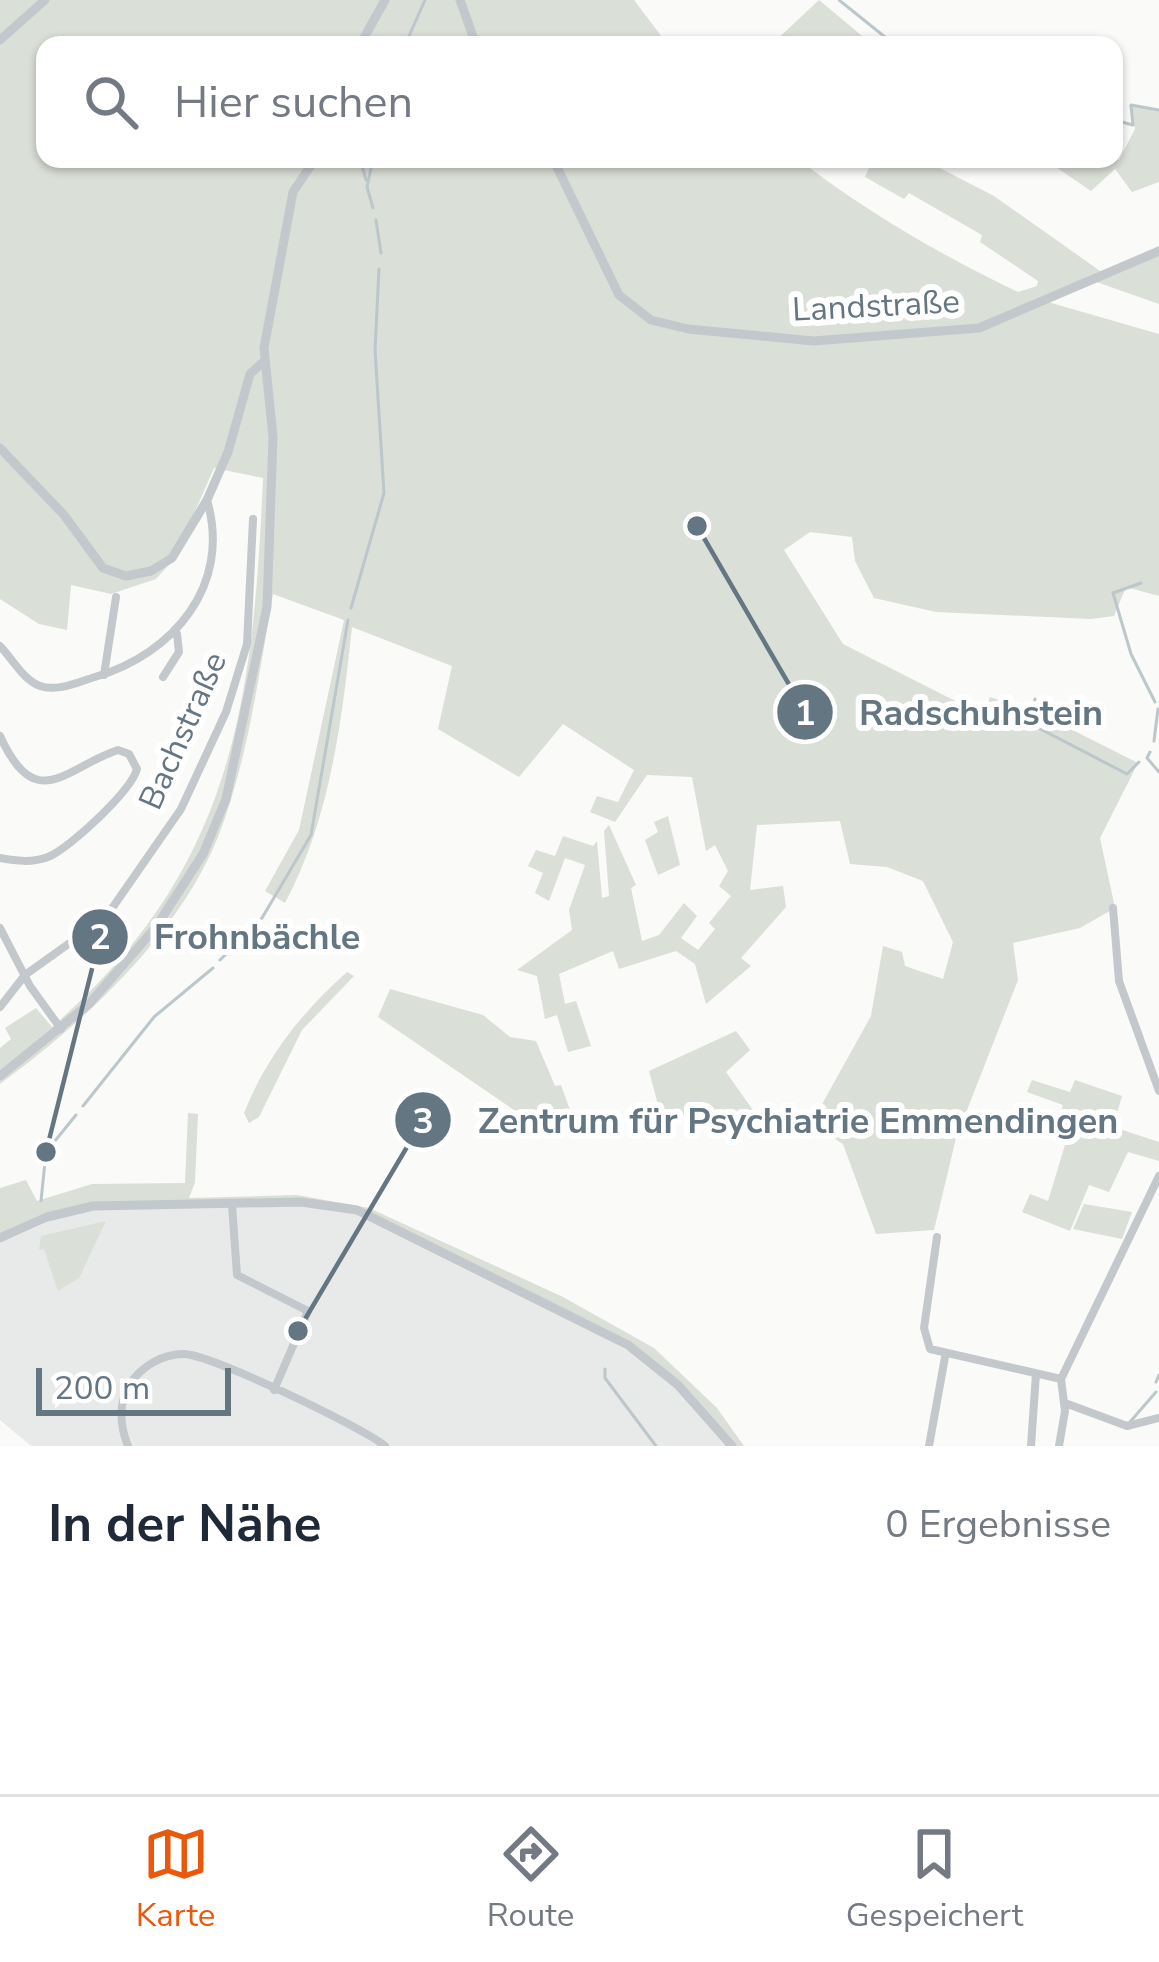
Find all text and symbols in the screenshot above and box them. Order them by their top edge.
search box [36,36,1123,168]
icon: search [78,69,144,135]
text: Hier suchen [174,72,413,133]
street label: Landstraße [791,279,961,333]
street label: Bachstraße [128,645,238,817]
callout: Radschuhstein [775,676,1127,748]
text: 1 [794,689,816,738]
text: Radschuhstein [859,689,1103,738]
callout: Frohnbächle [70,901,384,973]
text: 2 [89,913,111,962]
text: Frohnbächle [154,913,360,962]
callout: Zentrum für Psychiatrie Emmendingen [393,1084,1142,1156]
text: 3 [412,1097,434,1146]
text: Zentrum für Psychiatrie Emmendingen [478,1097,1118,1146]
scale bar [36,1362,231,1415]
text: 200 m [54,1366,150,1411]
text: In der Nähe [48,1489,321,1559]
text: 0 Ergebnisse [885,1498,1111,1551]
tab: Karte [136,1821,215,1938]
tab: Route [487,1821,574,1938]
tab: Gespeichert [846,1821,1023,1938]

